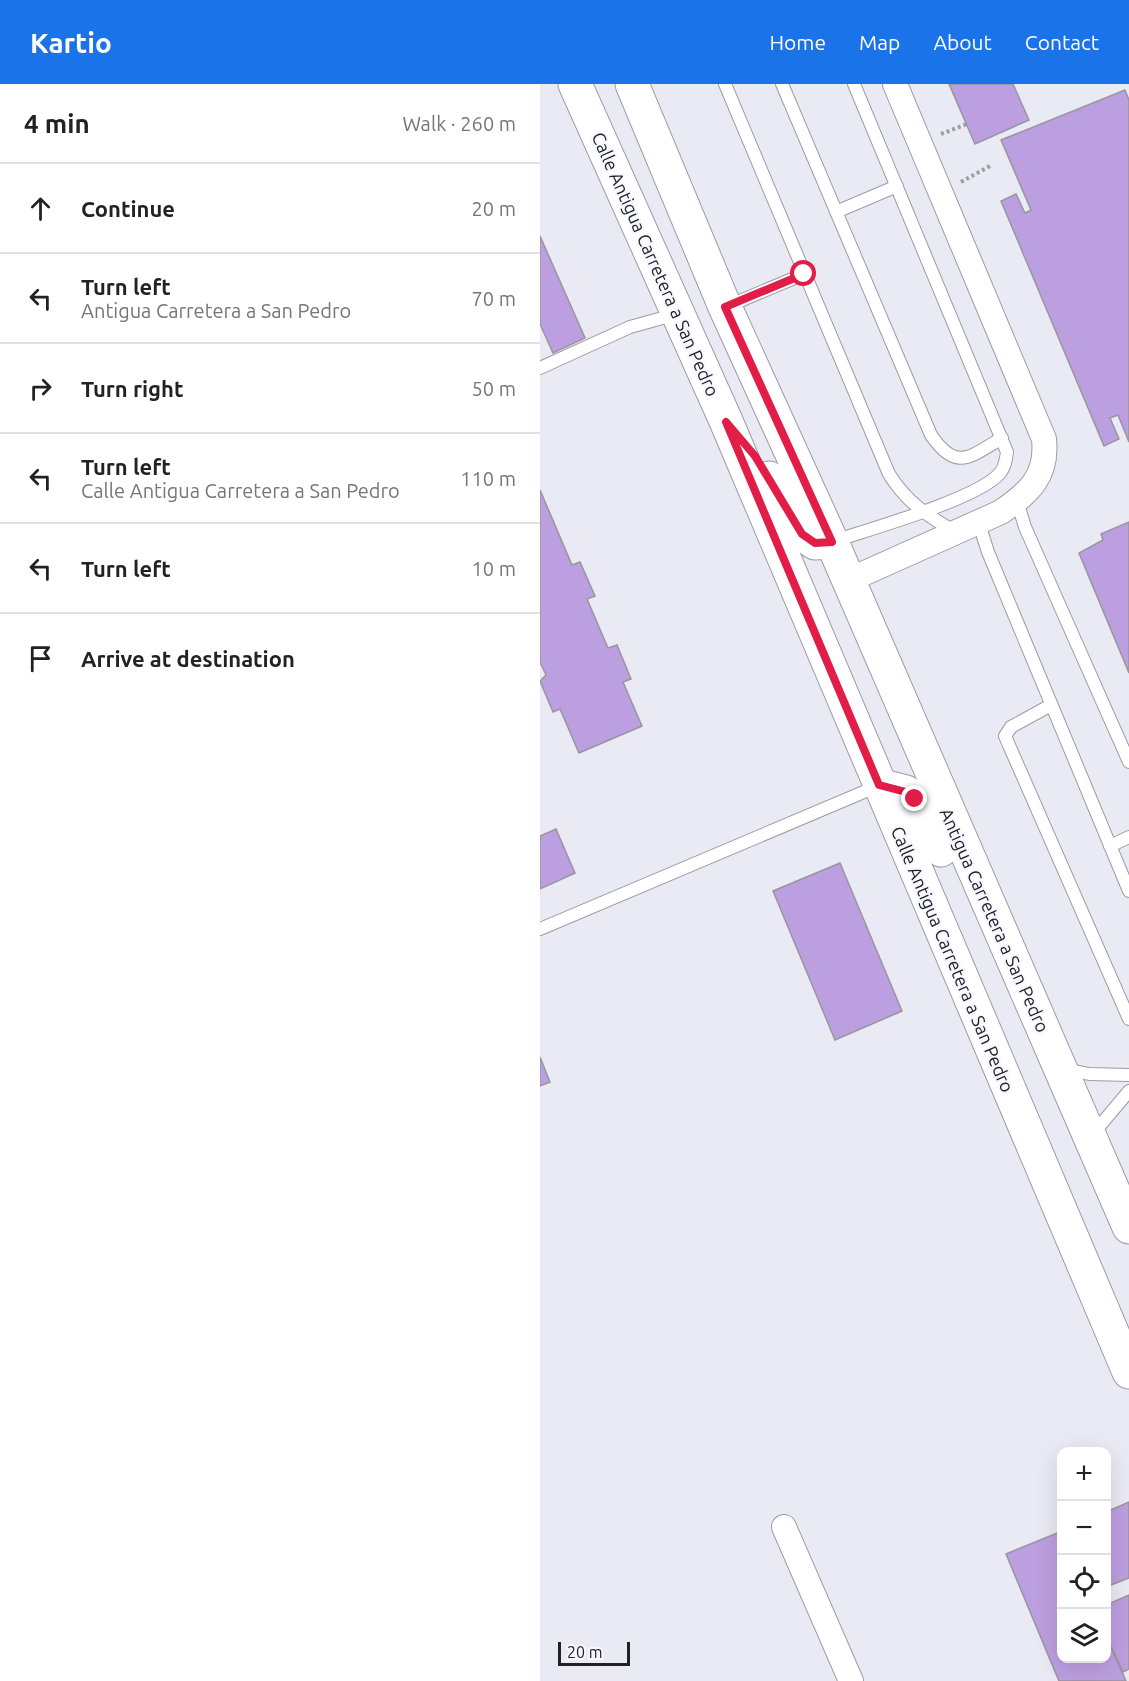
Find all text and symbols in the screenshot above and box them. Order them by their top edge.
text: Kartio [30,27,112,58]
text: Home [769,30,826,54]
text: Map [859,30,900,54]
text: About [933,30,992,54]
text: Contact [1025,30,1099,54]
text: 4 min [24,109,90,138]
text: Walk · 260 m [403,112,516,135]
street label: Calle Antigua Carretera a San Pedro [589,129,723,399]
icon: ahead [24,192,57,225]
text: Continue [81,196,175,221]
text: 20 m [472,197,516,220]
route start [790,260,816,286]
text: Turn left [81,274,171,299]
icon: left [24,282,57,315]
text: 70 m [472,287,516,310]
text: Antigua Carretera a San Pedro [81,299,351,322]
icon: right [24,372,57,405]
text: Turn right [81,376,183,401]
text: 50 m [472,377,516,400]
text: Turn left [81,454,171,479]
icon: left [24,462,57,495]
text: 110 m [460,467,516,490]
text: Calle Antigua Carretera a San Pedro [81,479,400,502]
icon: left [24,552,57,585]
text: Turn left [81,556,171,581]
text: 10 m [472,557,516,580]
icon: arrive [24,642,57,675]
text: Arrive at destination [81,646,295,671]
route end [901,785,927,811]
street label: Antigua Carretera a San Pedro [936,805,1054,1035]
street label: Calle Antigua Carretera a San Pedro [888,823,1018,1095]
map controls [1057,1447,1111,1663]
button: + [1057,1447,1111,1501]
button: − [1057,1501,1111,1555]
button: locate [1057,1555,1111,1609]
button: layers [1057,1609,1111,1663]
scale bar [558,1639,630,1666]
text: 20 m [567,1643,603,1661]

